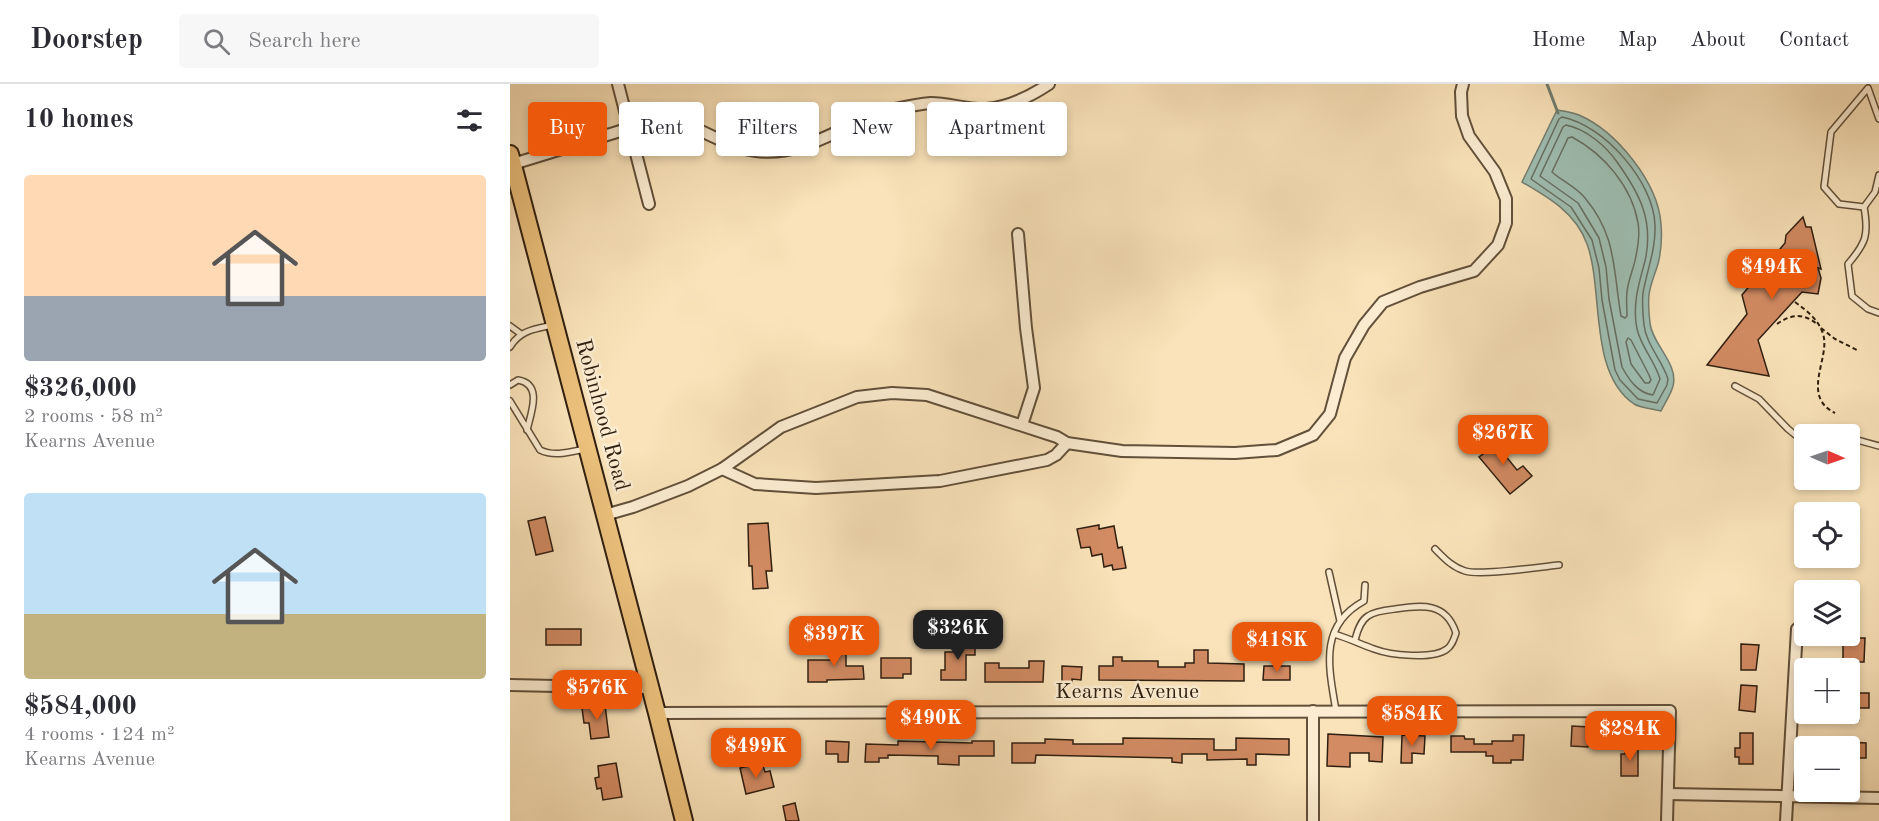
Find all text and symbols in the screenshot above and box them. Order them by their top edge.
search box [179,14,599,68]
icon: search [200,25,233,58]
text: Doorstep [30,27,143,55]
text: Search here [248,30,361,52]
text: Home [1532,30,1585,51]
text: Map [1618,30,1657,51]
text: About [1690,30,1746,51]
text: Contact [1779,30,1849,51]
chip: Buy [528,102,607,156]
chip: Rent [619,102,704,156]
chip: Filters [716,102,819,156]
chip: New [831,102,915,156]
chip: Apartment [927,102,1067,156]
icon: filters [453,104,486,137]
text: 10 homes [24,107,133,133]
icon: home [201,214,309,322]
pin: $494K [1730,249,1814,300]
text: $494K [1741,258,1803,278]
street label: Robinhood Road [571,337,633,493]
text: $326,000 [24,376,137,402]
text: 2 rooms · 58 m² [24,407,163,427]
pin: $267K [1461,415,1545,466]
text: $267K [1472,424,1534,444]
north arrow [1794,424,1860,490]
map controls [1794,424,1860,802]
text: Kearns Avenue [24,432,155,452]
button: locate [1794,502,1860,568]
icon: home [201,532,309,640]
button: layers [1794,580,1860,646]
pin: $326K [916,610,1000,661]
pin: $397K [792,616,876,667]
text: $326K [927,619,989,639]
pin: $418K [1235,622,1319,673]
text: $397K [803,625,865,645]
text: $418K [1246,631,1308,651]
button: + [1794,658,1860,724]
pin: $576K [555,670,639,721]
text: $576K [566,679,628,699]
street label: Kearns Avenue [1055,681,1199,703]
text: $584,000 [24,694,137,720]
pin: $584K [1370,696,1454,747]
pin: $490K [889,700,973,751]
text: $584K [1381,705,1443,725]
text: $490K [900,709,962,729]
pin: $284K [1588,711,1672,762]
text: $284K [1599,720,1661,740]
text: 4 rooms · 124 m² [24,725,174,745]
pin: $499K [714,728,798,779]
button: − [1794,736,1860,802]
text: $499K [725,737,787,757]
text: Kearns Avenue [24,750,155,770]

